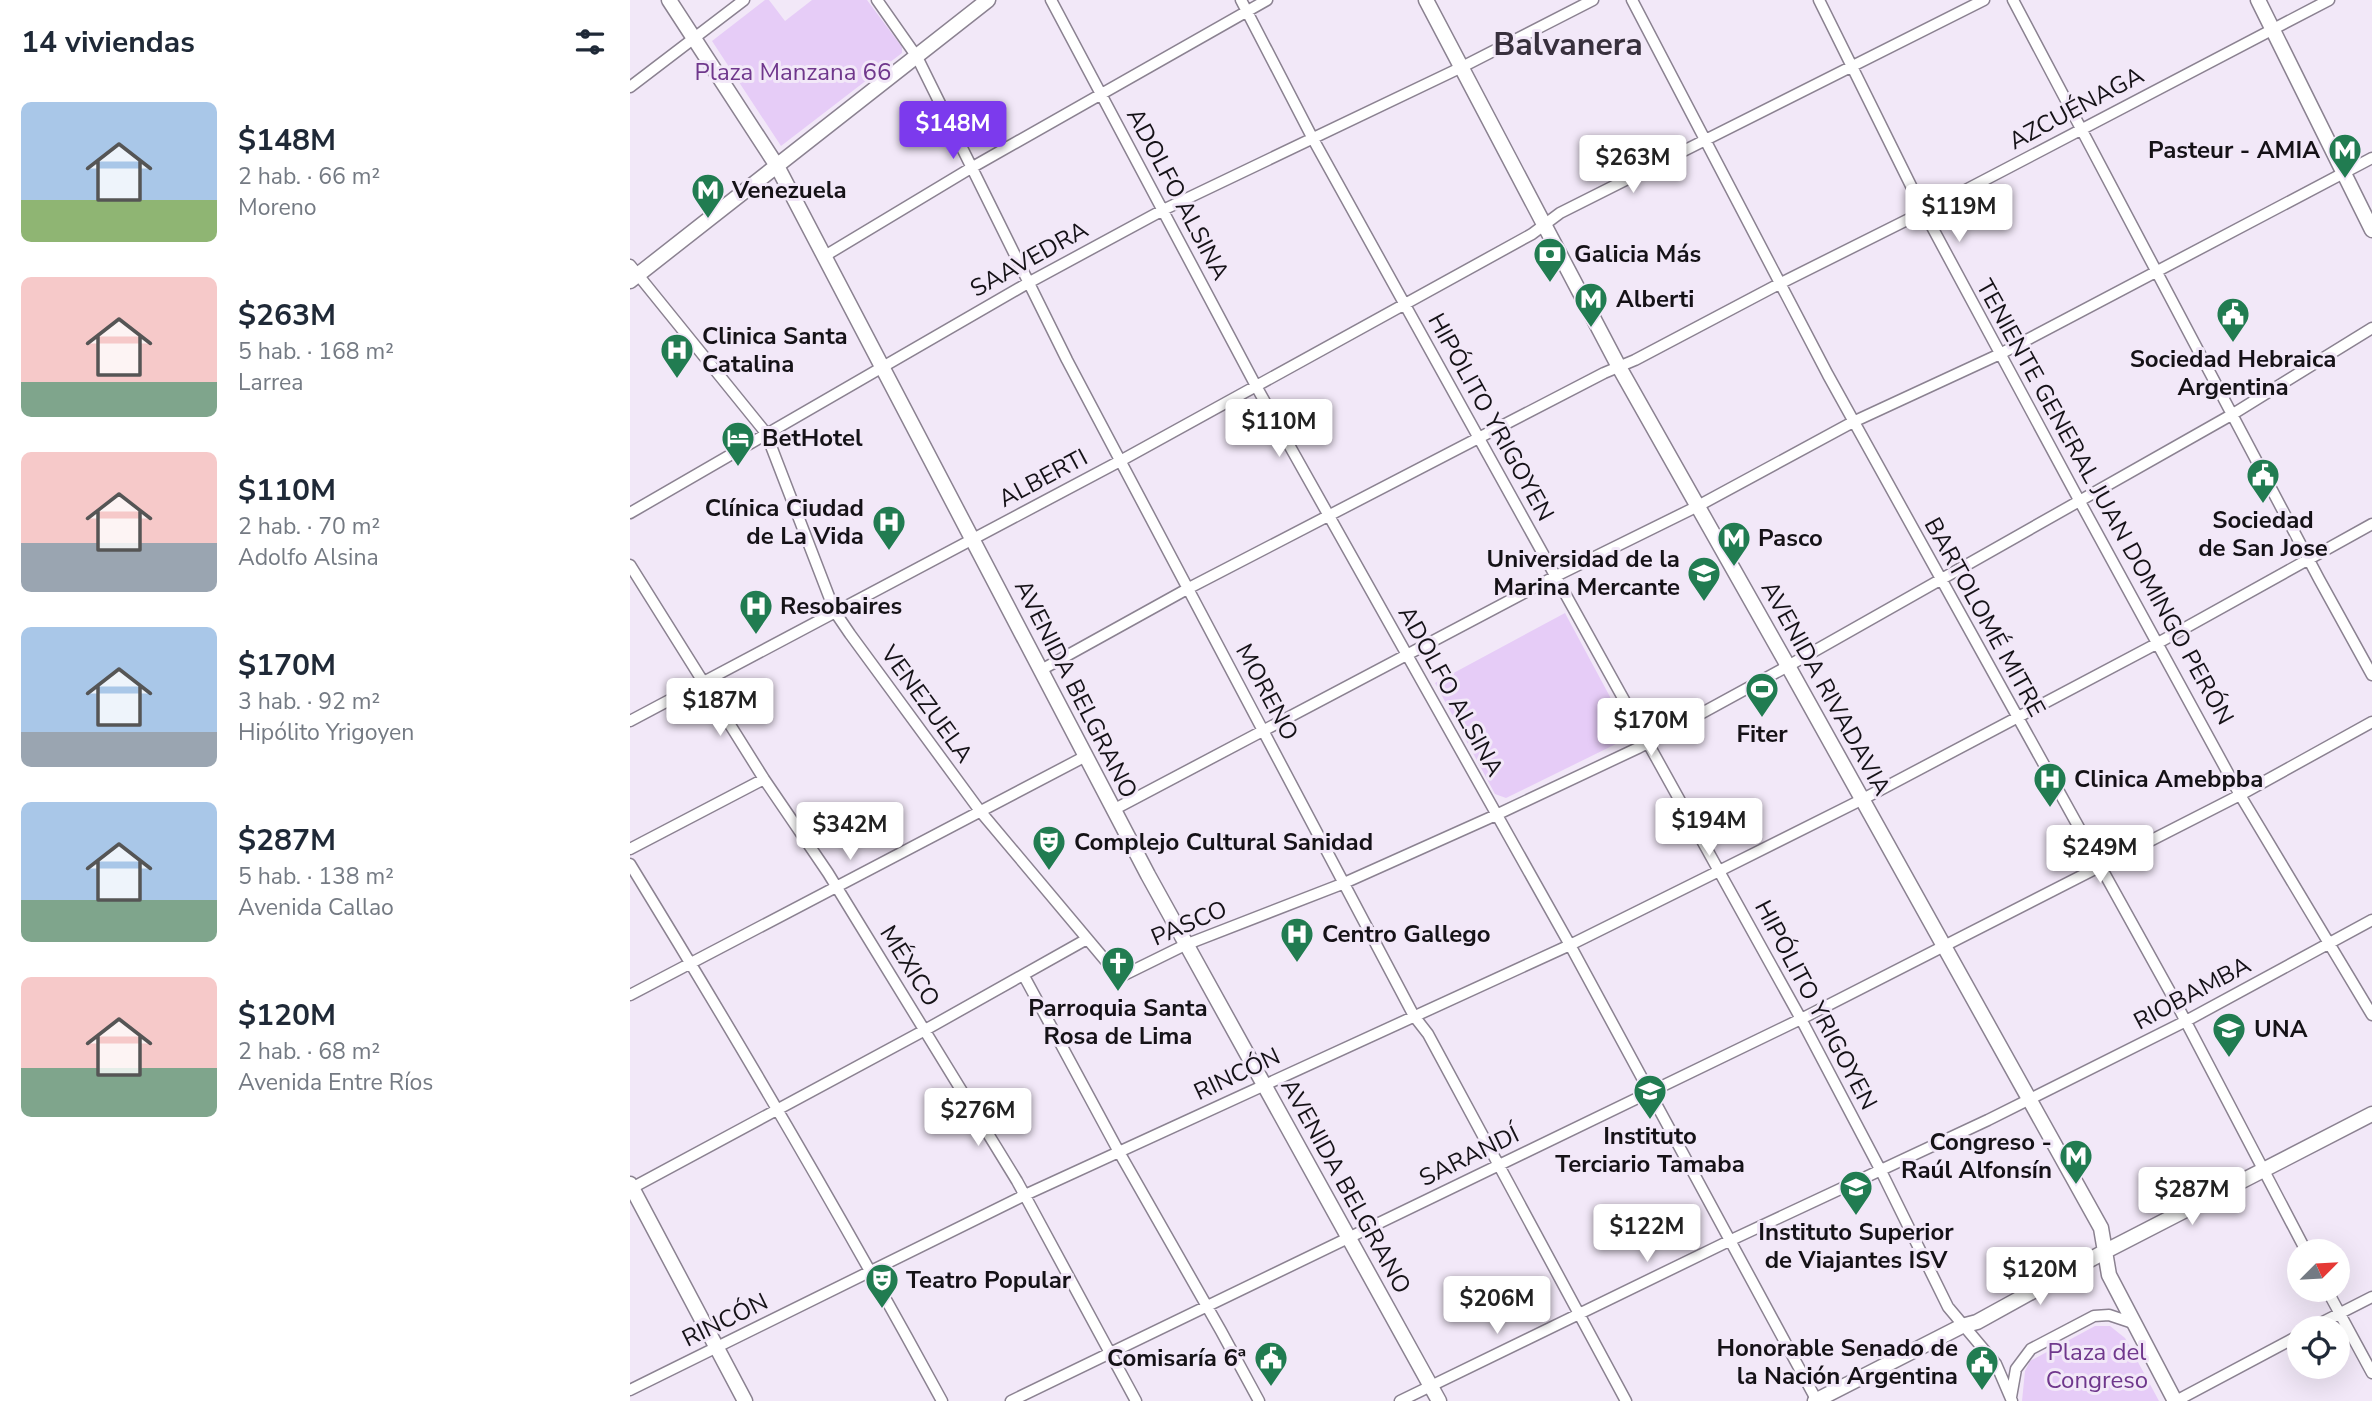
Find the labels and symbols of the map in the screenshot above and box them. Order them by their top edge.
district label: Balvanera [1493,23,1643,66]
park label: Plaza Manzana 66 [695,56,891,88]
street label: AZCUÉNAGA [2003,59,2150,157]
pin: $148M [904,102,1002,161]
street label: ADOLFO ALSINA [1119,102,1237,286]
metro station icon: Pasteur - AMIA [2326,131,2364,180]
place label: Pasteur - AMIA [2148,134,2320,166]
pin: $263M [1584,136,1682,195]
metro station icon: Venezuela [689,171,727,220]
place label: Venezuela [731,174,847,206]
pin: $119M [1910,184,2008,244]
street label: SAAVEDRA [964,213,1094,305]
bank icon: Galicia Más [1531,235,1569,284]
place label: Galicia Más [1574,238,1701,270]
street label: TENIENTE GENERAL JUAN DOMINGO PERÓN [1969,273,2241,731]
metro station icon: Alberti [1572,280,1610,329]
place label: Alberti [1616,283,1694,315]
public building icon: Sociedad Hebraica Argentina [2214,295,2252,344]
street label: HIPÓLITO YRIGOYEN [1421,307,1561,527]
place label: Clinica Santa Catalina [702,320,848,380]
hospital icon: Clinica Santa Catalina [658,331,696,380]
place label: Sociedad Hebraica Argentina [2130,343,2336,403]
pin: $110M [1230,400,1328,459]
hotel icon: BetHotel [719,419,757,468]
place label: BetHotel [762,422,863,454]
street label: ALBERTI [993,441,1093,515]
public building icon: Sociedad de San Jose [2244,456,2282,505]
place label: Clínica Ciudad de La Vida [705,492,864,552]
hospital icon: Clínica Ciudad de La Vida [870,503,908,552]
place label: Sociedad de San Jose [2198,504,2328,564]
street label: BARTOLOMÉ MITRE [1917,512,2053,722]
metro station icon: Pasco [1715,519,1753,568]
place label: Pasco [1758,522,1823,554]
place label: Universidad de la Marina Mercante [1487,543,1680,603]
school or university icon: Universidad de la Marina Mercante [1685,554,1723,603]
street label: AVENIDA BELGRANO [1007,574,1145,804]
street label: AVENIDA RIVADAVIA [1754,575,1899,801]
hospital icon: Resobaires [737,587,775,636]
place label: Resobaires [780,590,902,622]
street label: ADOLFO ALSINA [1391,600,1511,782]
street label: VENEZUELA [873,638,981,770]
street label: MORENO [1228,638,1306,746]
sports icon: Fiter [1743,670,1781,719]
pin: $187M [671,678,769,738]
pin: $170M [1602,698,1700,758]
place label: Fiter [1736,718,1788,750]
hospital icon: Clinica Amebpba [2031,760,2069,809]
place label: Clinica Amebpba [2074,763,2263,795]
pin: $194M [1660,798,1758,858]
pin: $342M [801,802,899,862]
theatre icon: Complejo Cultural Sanidad [1030,823,1068,872]
place label: Complejo Cultural Sanidad [1074,826,1373,858]
pin: $249M [2051,826,2149,885]
street label: PASCO [1146,893,1232,953]
street label: HIPÓLITO YRIGOYEN [1747,895,1885,1115]
hospital icon: Centro Gallego [1278,915,1316,964]
place label: Centro Gallego [1322,918,1491,950]
street label: MÉXICO [873,919,947,1013]
church icon: Parroquia Santa Rosa de Lima [1099,944,1137,993]
street label: RIOBAMBA [2128,949,2257,1037]
place label: Parroquia Santa Rosa de Lima [1028,992,1208,1052]
school or university icon: UNA [2210,1010,2248,1059]
place label: UNA [2254,1013,2308,1045]
street label: RINCÓN [1189,1040,1285,1108]
school or university icon: Instituto Terciario Tamaba [1631,1072,1669,1121]
street label: AVENIDA BELGRANO [1274,1073,1418,1299]
pin: $276M [929,1088,1027,1148]
street label: SARANDÍ [1414,1117,1526,1194]
place label: Instituto Terciario Tamaba [1555,1120,1745,1180]
place label: Congreso - Raúl Alfonsín [1901,1126,2052,1186]
metro station icon: Congreso - Raúl Alfonsín [2057,1137,2095,1186]
school or university icon: Instituto Superior de Viajantes ISV [1837,1168,1875,1217]
pin: $287M [2143,1168,2241,1227]
pin: $122M [1598,1204,1696,1264]
place label: Instituto Superior de Viajantes ISV [1758,1216,1954,1276]
north arrow [2287,1239,2350,1302]
pin: $120M [1991,1248,2089,1307]
theatre icon: Teatro Popular [863,1261,901,1310]
place label: Teatro Popular [906,1264,1072,1296]
pin: $206M [1448,1276,1546,1336]
street label: RINCÓN [677,1286,773,1354]
place label: Honorable Senado de la Nación Argentina [1716,1332,1958,1392]
park label: Plaza del Congreso [2046,1336,2148,1396]
public building icon: Comisaría 6ª [1252,1339,1290,1388]
place label: Comisaría 6ª [1107,1342,1246,1374]
public building icon: Honorable Senado de la Nación Argentina [1963,1343,2001,1392]

